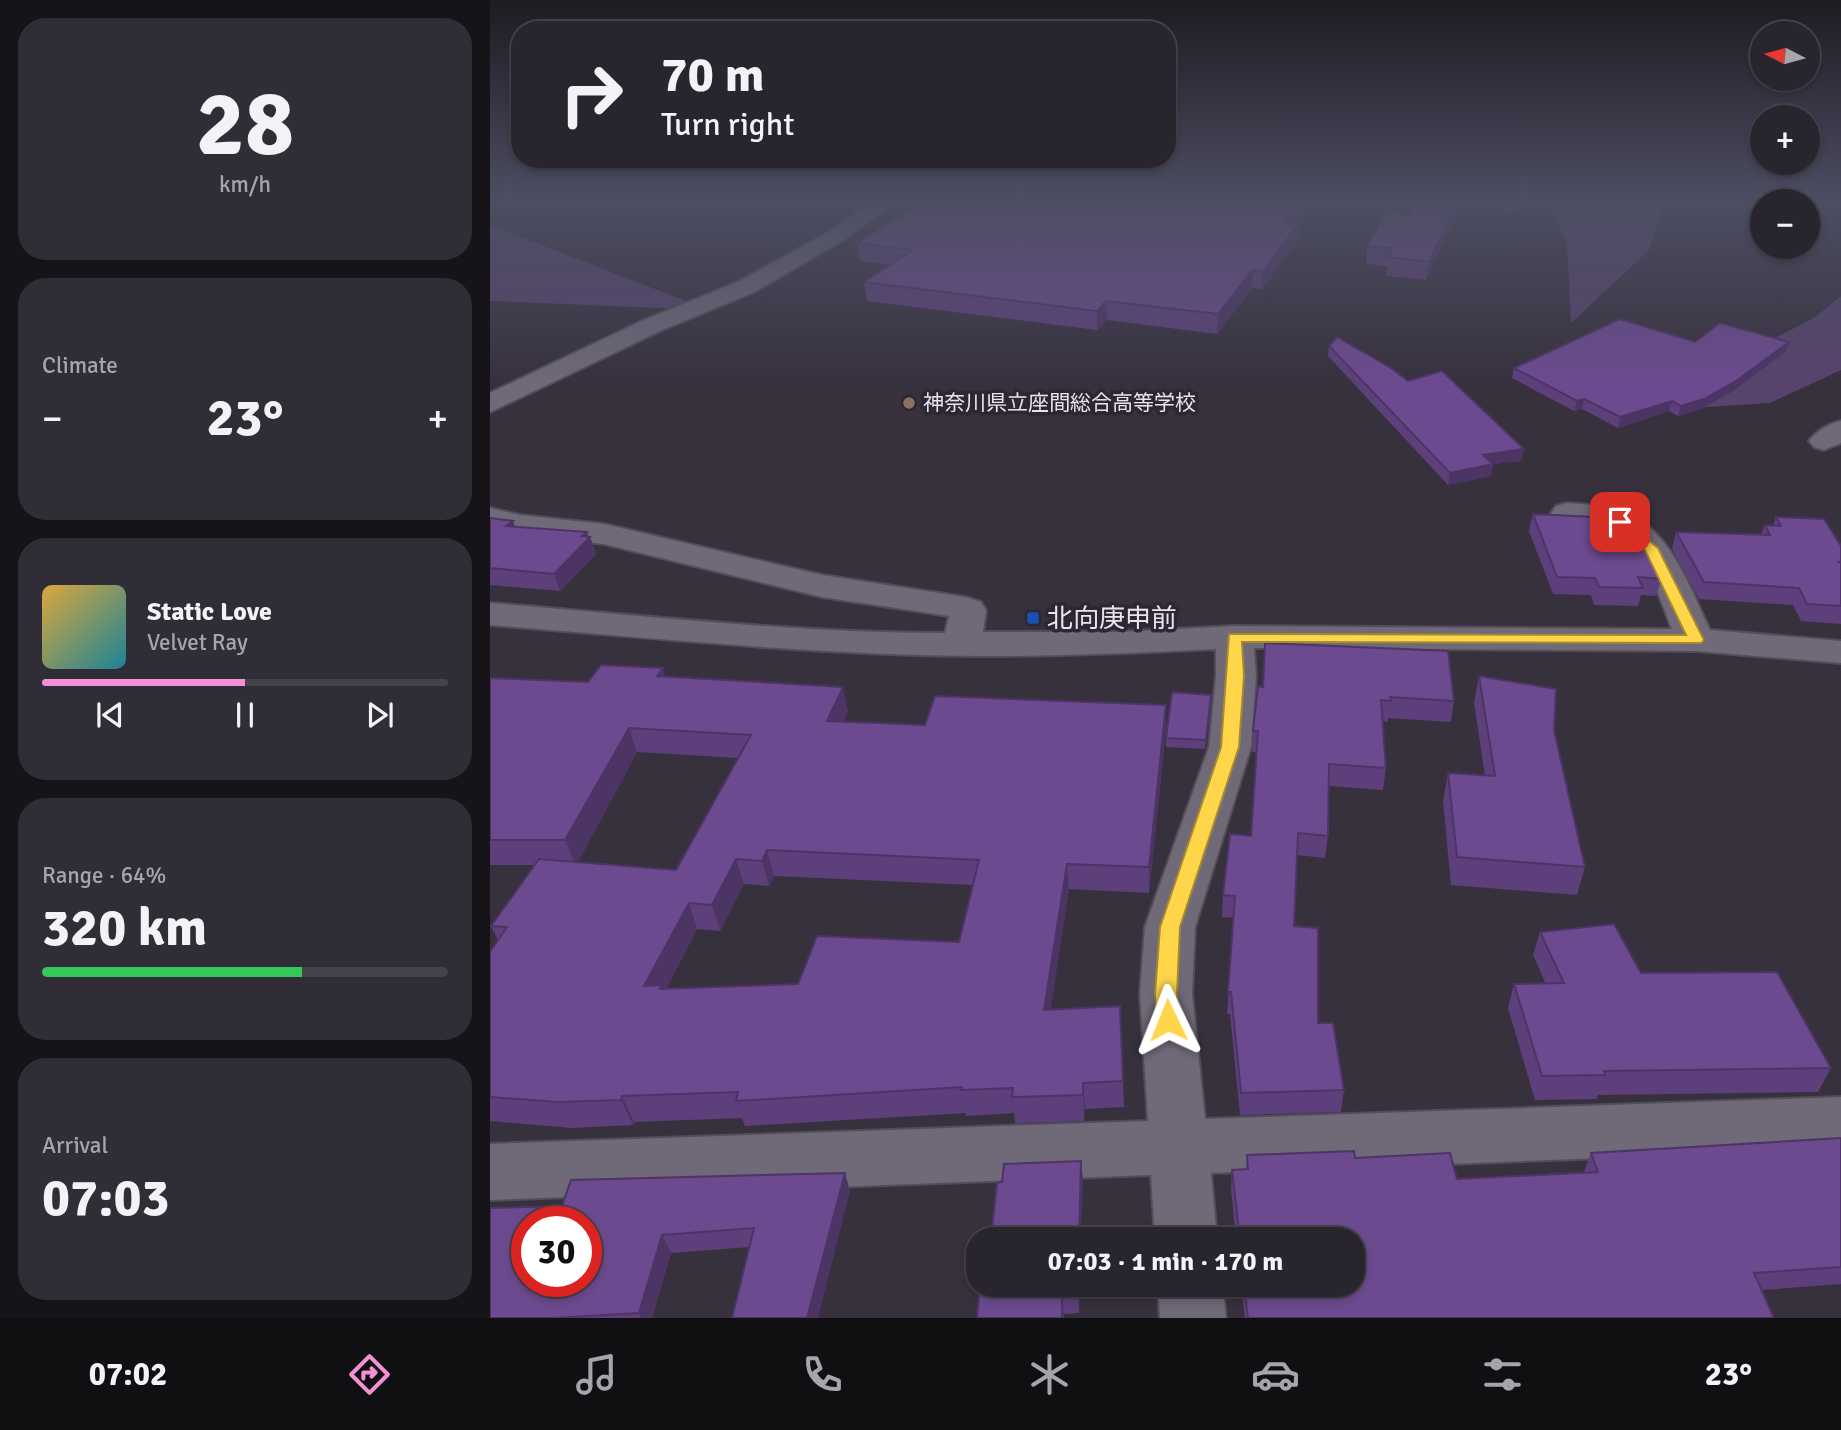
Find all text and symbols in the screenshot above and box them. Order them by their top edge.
north arrow [1750,21,1820,91]
map controls [1750,21,1820,259]
text: 70 m [661,45,764,105]
icon: right [546,49,637,140]
text: 28 [196,68,294,181]
text: Turn right [661,105,794,144]
button: + [1750,105,1820,175]
text: km/h [219,170,271,199]
button: − [1750,189,1820,259]
text: Climate [42,351,118,380]
text: 23° [207,386,283,450]
place label: 神奈川県立座間総合高等学校 [923,390,1196,416]
text: − [42,395,63,442]
text: + [427,395,448,442]
marker: 神奈川県立座間総合高等学校 [901,395,917,411]
pin [1590,492,1650,552]
icon: arrive [1601,503,1639,541]
text: Static Love [147,596,272,628]
place label: 北向庚申前 [1047,603,1177,635]
marker: 北向庚申前 [1025,610,1041,626]
text: Velvet Ray [147,628,248,657]
icon: previous [91,696,129,734]
icon: pause [226,696,264,734]
icon: next [361,696,399,734]
text: Range · 64% [42,861,166,890]
text: 320 km [42,896,207,960]
position arrow [1131,983,1205,1057]
text: Arrival [42,1131,108,1160]
text: 07:03 [42,1166,170,1230]
speed limit sign: 30 [511,1206,602,1297]
text: 07:03 · 1 min · 170 m [1048,1246,1283,1278]
icon: directions [345,1350,394,1399]
icon: music [572,1350,621,1399]
icon: phone [798,1350,847,1399]
icon: climate [1025,1350,1074,1399]
icon: car [1251,1350,1300,1399]
icon: filters [1478,1350,1527,1399]
text: 07:02 [89,1355,167,1394]
text: 23° [1705,1355,1752,1394]

